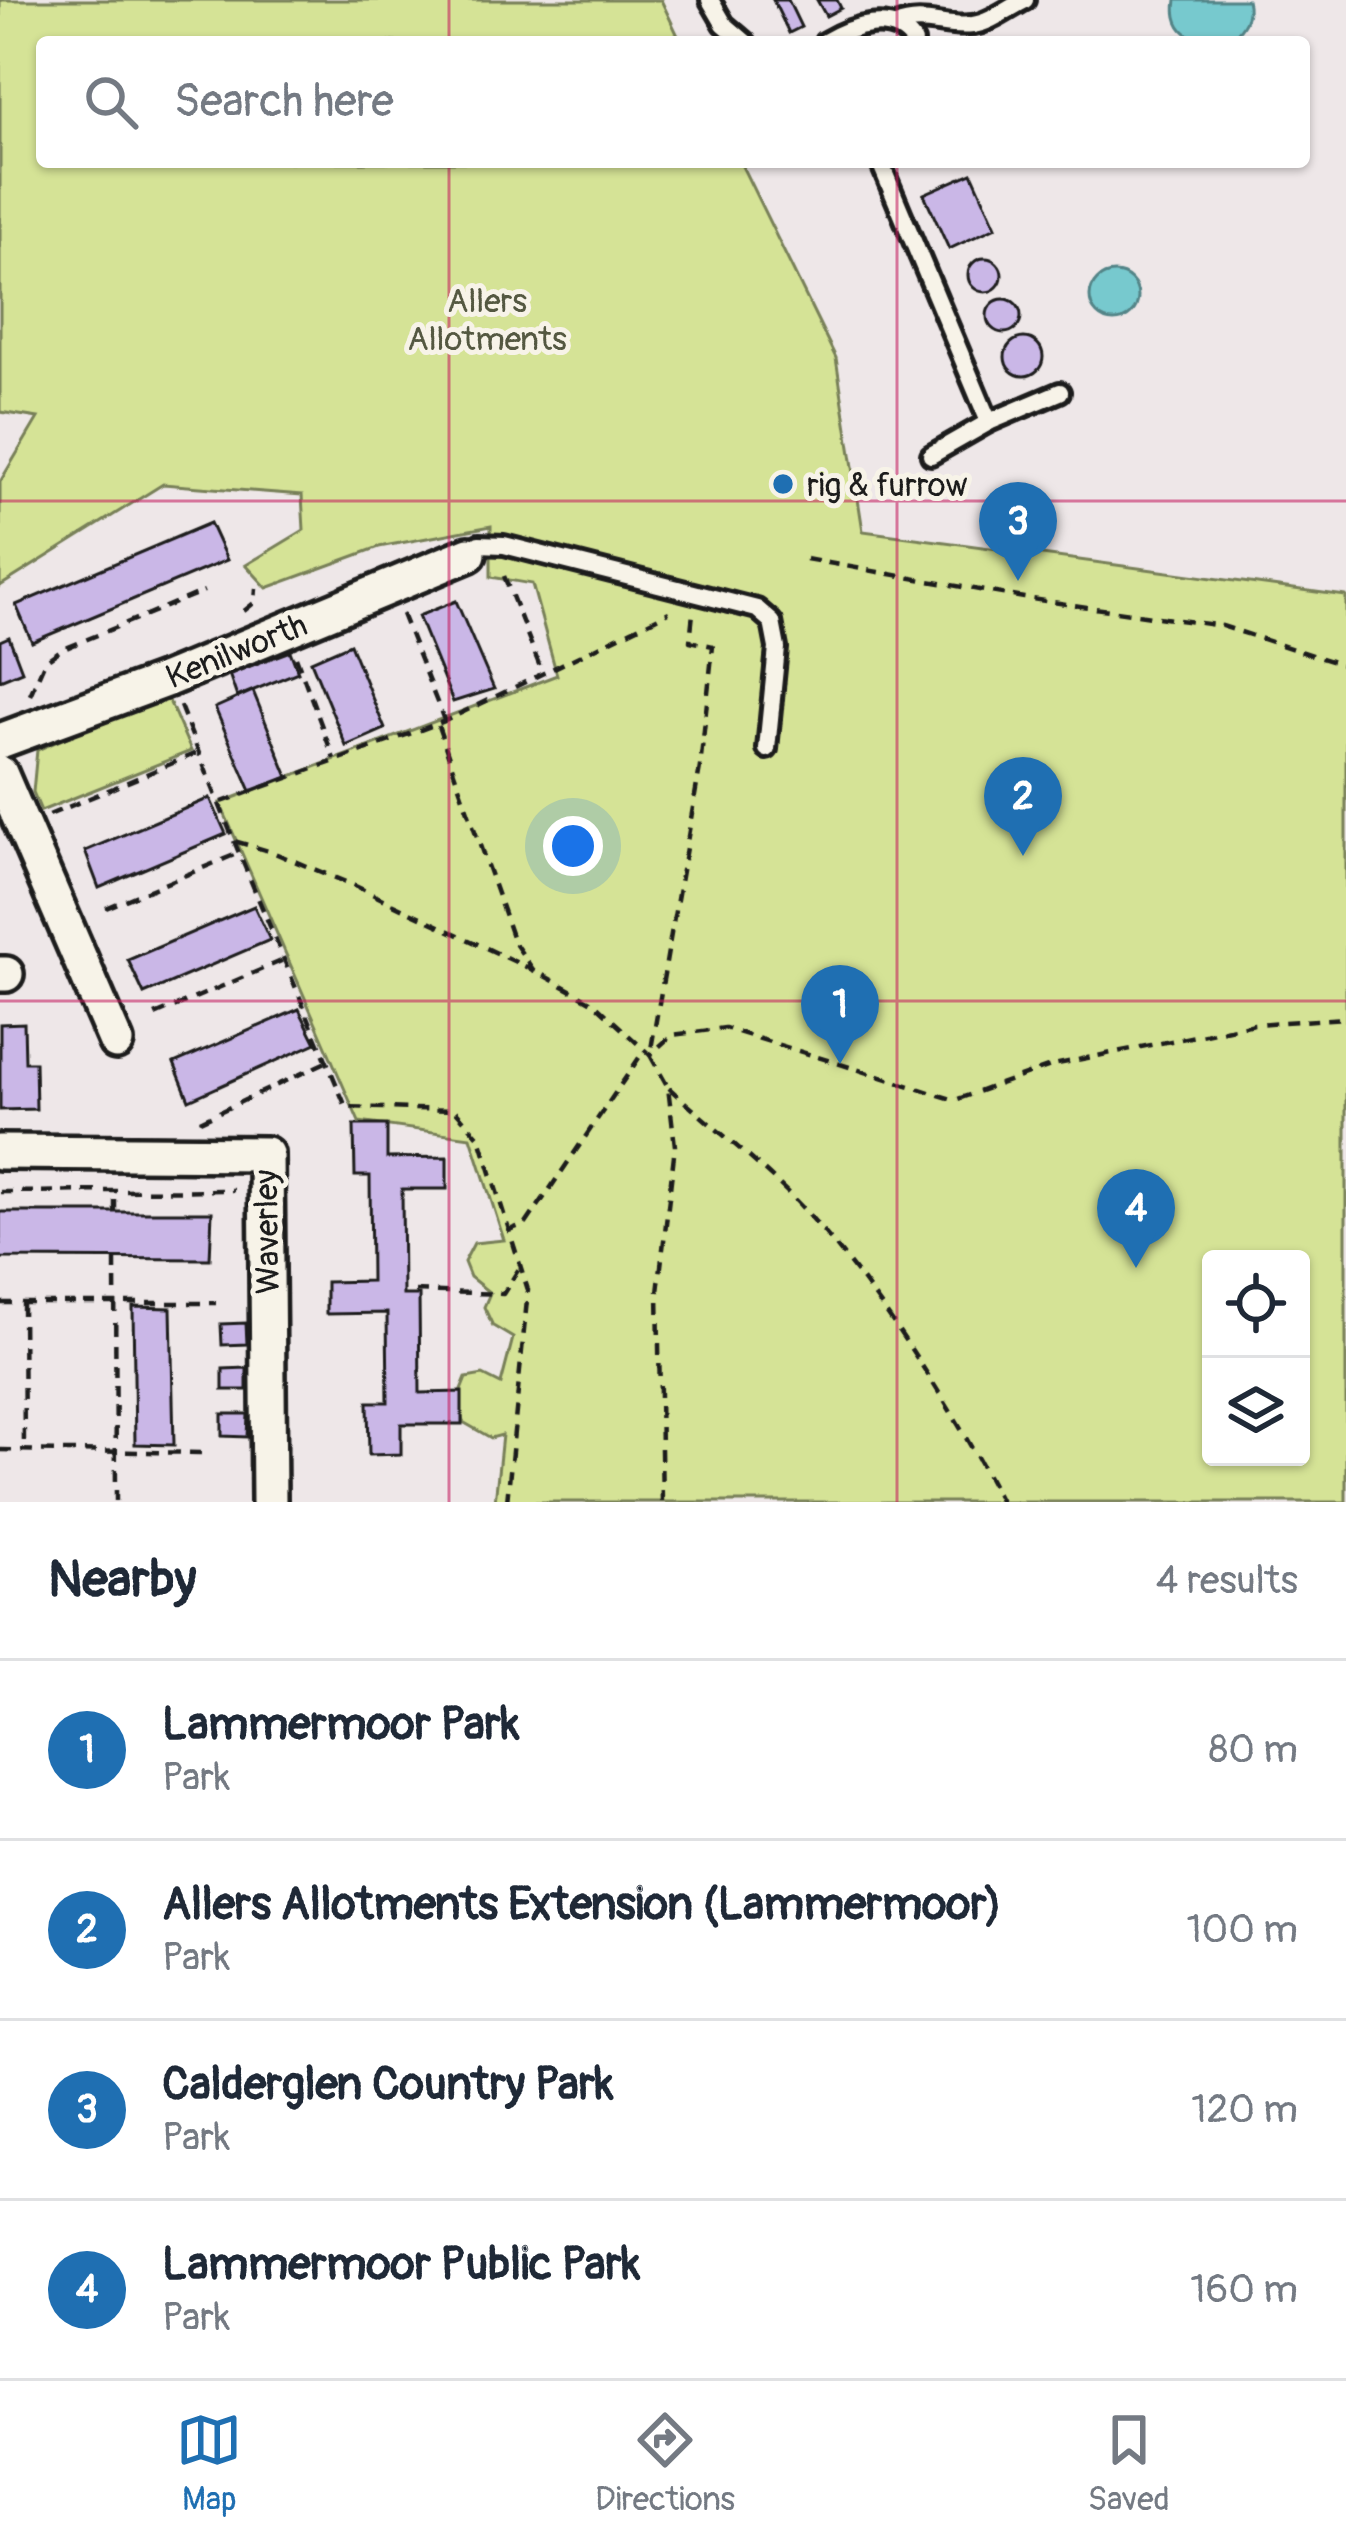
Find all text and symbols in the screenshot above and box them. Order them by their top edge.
search box [36,36,1310,168]
icon: search [78,69,144,135]
text: Search here [174,74,394,130]
park label: Allers Allotments [407,281,567,360]
place label: rig & furrow [807,465,967,506]
marker: rig & furrow [770,471,796,497]
pin: 3 [979,482,1057,581]
street label: Kenilworth [160,605,313,698]
pin: 2 [984,757,1062,856]
your location [543,816,603,876]
pin: 1 [801,965,879,1064]
street label: Waverley [246,1169,289,1295]
pin: 4 [1097,1169,1175,1268]
map controls [1202,1250,1310,1466]
button: locate [1202,1250,1310,1358]
button: layers [1202,1358,1310,1466]
text: Nearby [48,1548,196,1612]
text: 4 results [1156,1556,1298,1605]
text: Lammermoor Park [162,1697,519,1753]
text: 1 [79,1725,95,1774]
text: 80 m [1209,1725,1298,1774]
text: Park [162,1753,230,1802]
text: Allers Allotments Extension (Lammermoor) [162,1877,1002,1933]
text: 2 [76,1905,98,1954]
text: 100 m [1186,1905,1298,1954]
text: Park [162,1933,230,1982]
text: Calderglen Country Park [162,2057,614,2113]
text: 3 [76,2085,98,2134]
text: 120 m [1191,2085,1298,2134]
text: Park [162,2113,230,2162]
text: Lammermoor Public Park [162,2237,640,2293]
text: 4 [76,2265,98,2314]
text: 160 m [1190,2265,1298,2314]
text: Park [162,2293,230,2342]
tab: Map [176,2407,242,2520]
tab: Directions [595,2407,735,2520]
tab: Saved [1088,2407,1170,2520]

